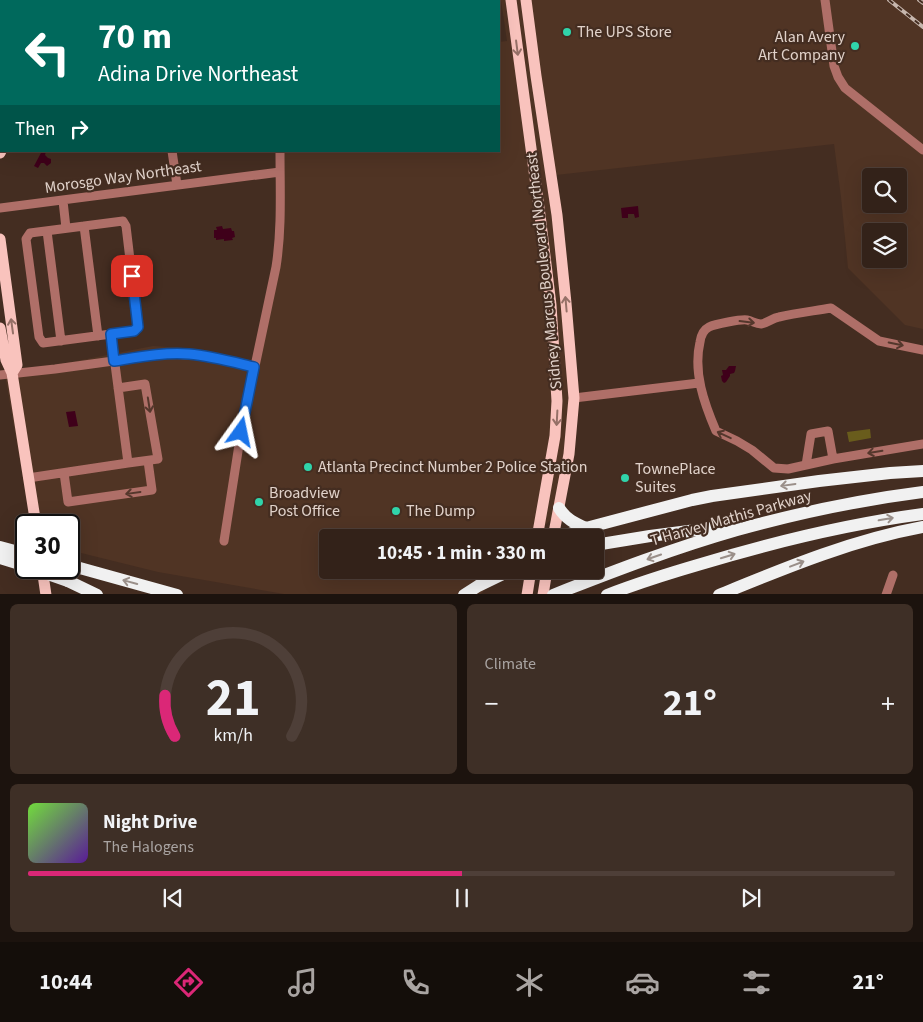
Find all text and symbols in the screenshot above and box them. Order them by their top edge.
text: 70 m [98,12,172,62]
icon: left [15,20,80,85]
place label: The UPS Store [577,21,672,43]
marker: The UPS Store [561,26,573,38]
place label: Alan Avery Art Company [758,26,846,66]
one-way arrow [512,40,522,56]
marker: Alan Avery Art Company [849,40,861,52]
text: Adina Drive Northeast [98,58,298,90]
icon: right [65,115,93,143]
text: Then [15,116,55,143]
street label: Sidney Marcus Boulevard Northeast [521,151,567,390]
street label: Morosgo Way Northeast [43,155,203,199]
map controls [862,168,907,268]
button: search [862,168,907,213]
button: layers [862,223,907,268]
pin [111,255,153,297]
icon: arrive [118,262,146,290]
one-way arrow [562,297,571,313]
one-way arrow [738,317,754,327]
one-way arrow [7,318,17,334]
one-way arrow [887,340,903,349]
one-way arrow [144,397,154,413]
position arrow [214,405,266,457]
one-way arrow [552,410,561,426]
one-way arrow [717,430,732,440]
one-way arrow [867,448,883,458]
place label: Atlanta Precinct Number 2 Police Station [318,456,588,478]
place label: TownePlace Suites [635,458,715,498]
marker: Atlanta Precinct Number 2 Police Station [302,461,314,473]
marker: TownePlace Suites [619,472,631,484]
one-way arrow [780,480,796,490]
place label: Broadview Post Office [269,482,341,522]
street label: T Harvey Mathis Parkway [648,484,815,552]
one-way arrow [125,488,141,498]
marker: Broadview Post Office [253,496,265,508]
place label: The Dump [406,500,475,522]
marker: The Dump [390,505,402,517]
speed limit sign: 30 [15,514,80,579]
one-way arrow [877,514,893,524]
text: 10:45 · 1 min · 330 m [377,540,546,567]
one-way arrow [719,551,735,560]
one-way arrow [647,553,663,562]
one-way arrow [788,559,804,568]
one-way arrow [122,576,138,586]
text: Climate [485,653,536,675]
text: 21 [206,662,261,736]
text: 21° [663,676,717,730]
text: − [485,684,498,724]
text: + [881,684,895,724]
text: km/h [213,723,253,748]
text: Night Drive [103,809,197,836]
text: The Halogens [103,836,194,858]
icon: previous [159,884,187,912]
icon: pause [448,884,476,912]
icon: next [737,884,765,912]
icon: directions [171,965,206,1000]
icon: music [285,965,320,1000]
icon: phone [398,965,433,1000]
icon: climate [512,965,547,1000]
icon: car [625,965,660,1000]
icon: filters [739,965,774,1000]
text: 10:44 [39,966,92,998]
text: 21° [852,966,884,998]

